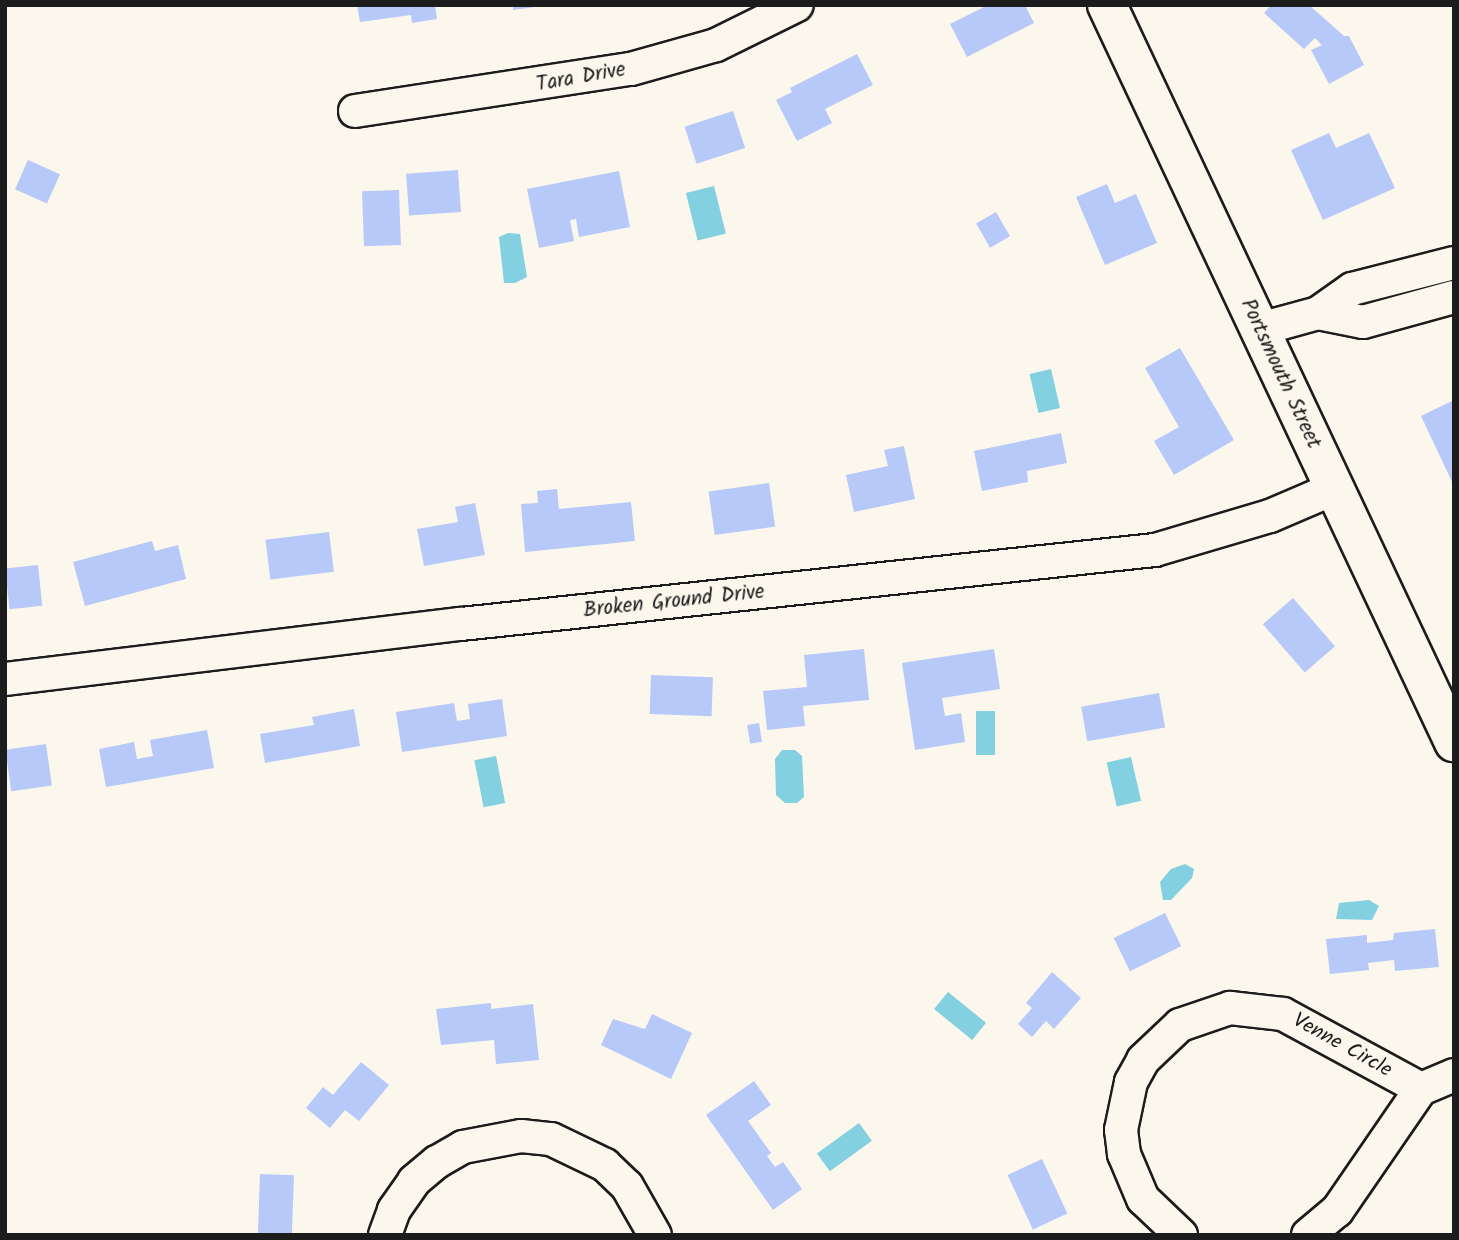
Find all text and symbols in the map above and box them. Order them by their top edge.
street label: Tara Drive [534,58,628,98]
street label: Portsmouth Street [1234,295,1326,453]
street label: Broken Ground Drive [582,580,766,624]
street label: Venne Circle [1288,1008,1396,1084]

